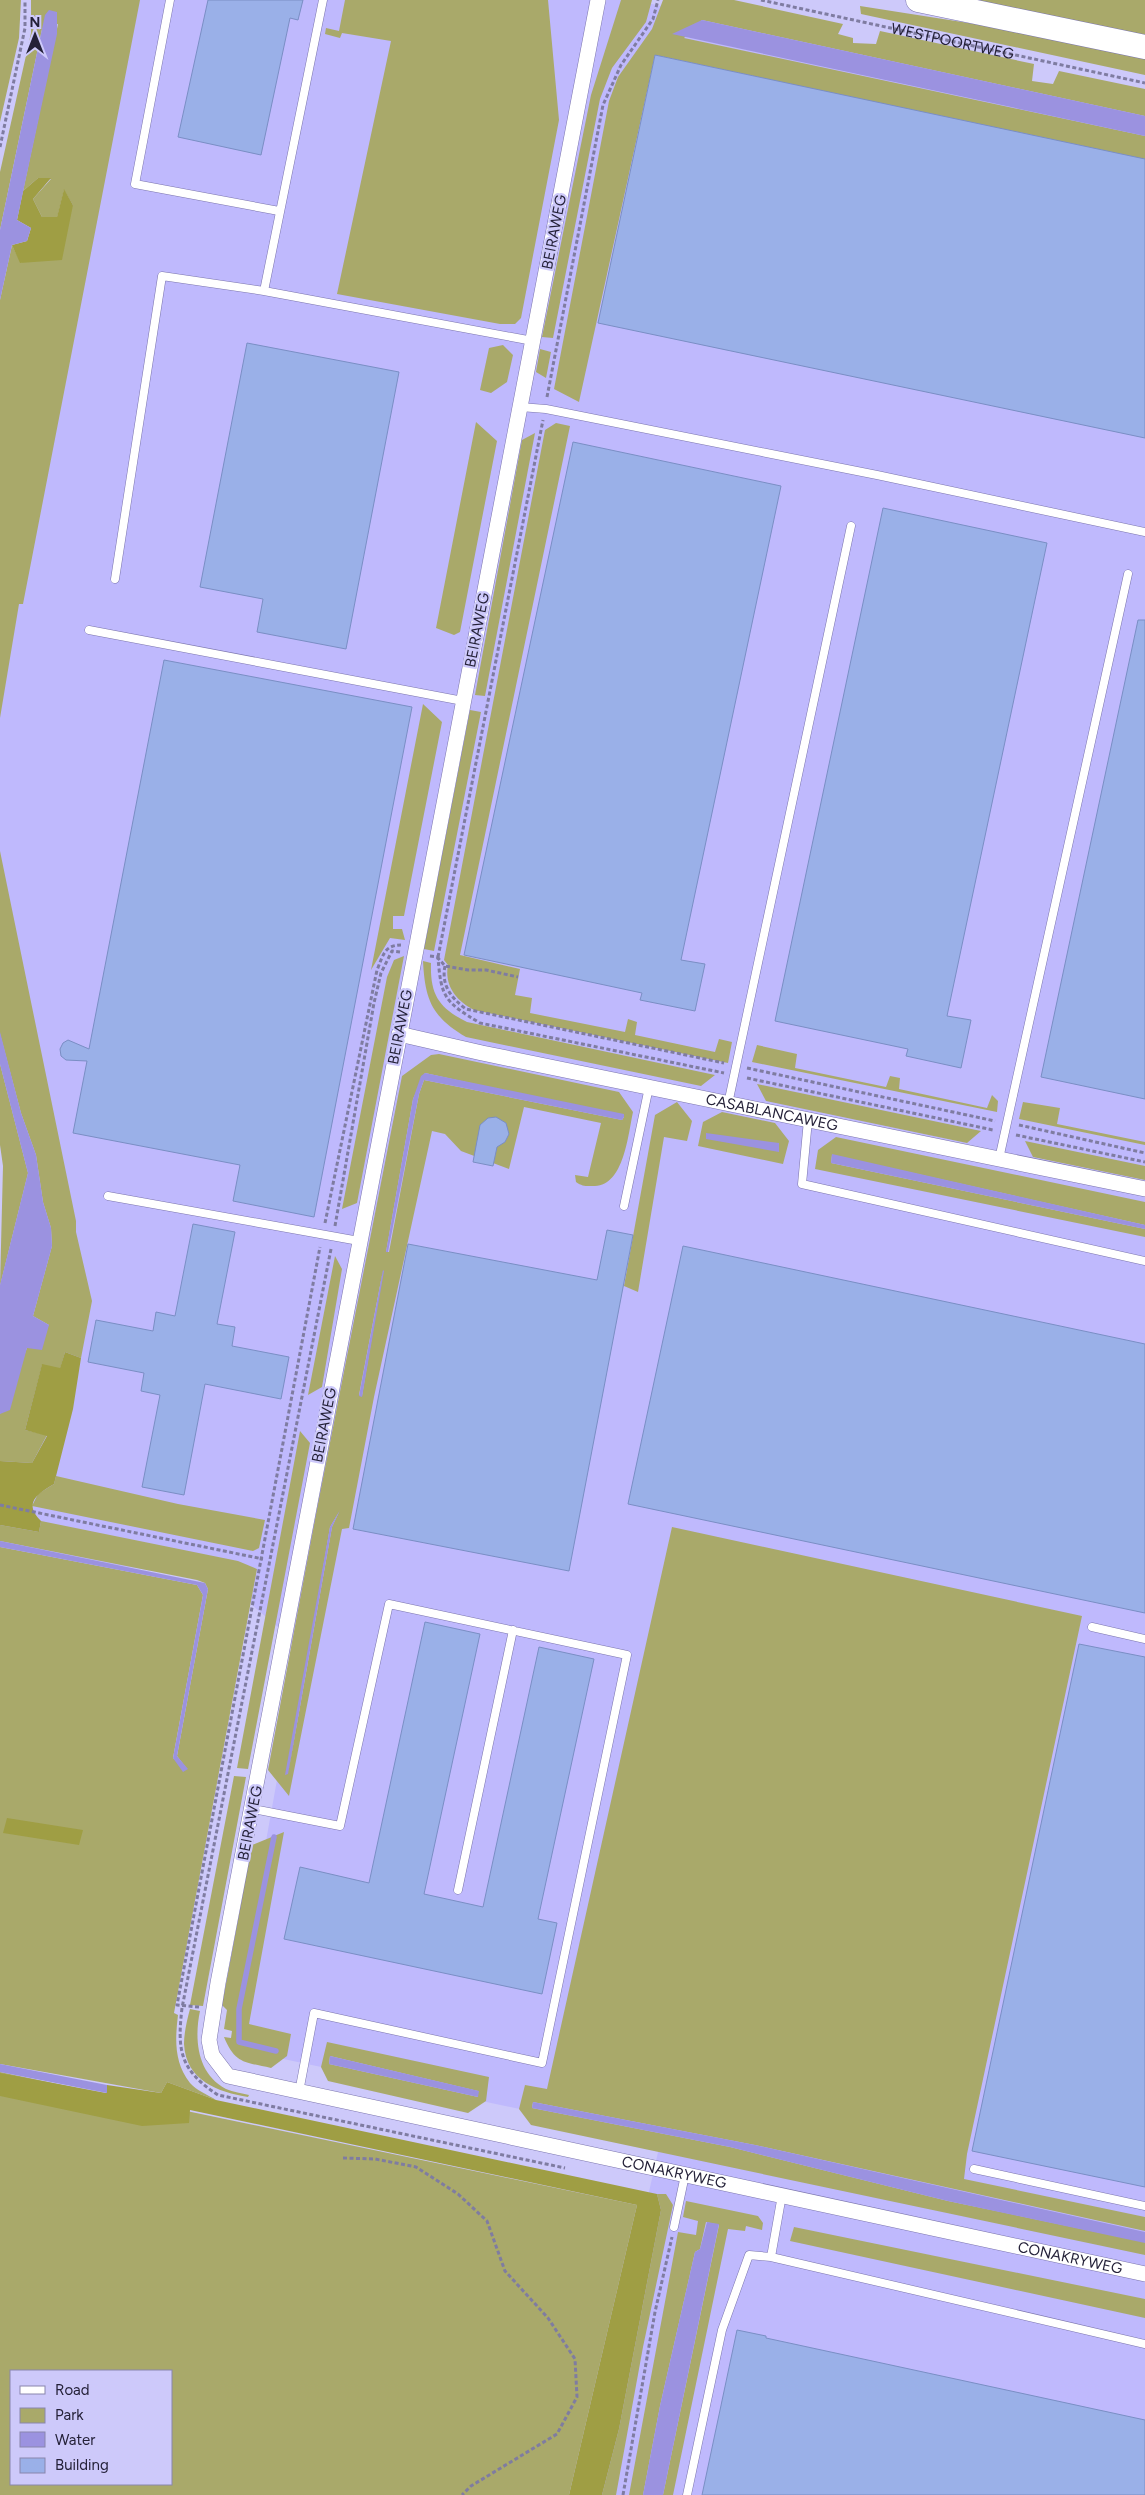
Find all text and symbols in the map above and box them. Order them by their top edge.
north arrow [10,10,60,60]
text: N [30,14,40,31]
street label: WESTPOORTWEG [890,19,1016,63]
street label: BEIRAWEG [538,193,570,271]
street label: BEIRAWEG [461,591,493,669]
street label: BEIRAWEG [384,988,416,1066]
street label: CASABLANCAWEG [704,1090,839,1135]
street label: BEIRAWEG [308,1386,340,1464]
street label: BEIRAWEG [234,1784,266,1862]
street label: CONAKRYWEG [620,2152,728,2192]
street label: CONAKRYWEG [1016,2238,1124,2278]
legend [10,2370,172,2485]
text: Road [55,2381,90,2399]
text: Park [55,2406,84,2424]
text: Water [55,2431,95,2449]
text: Building [55,2456,109,2474]

